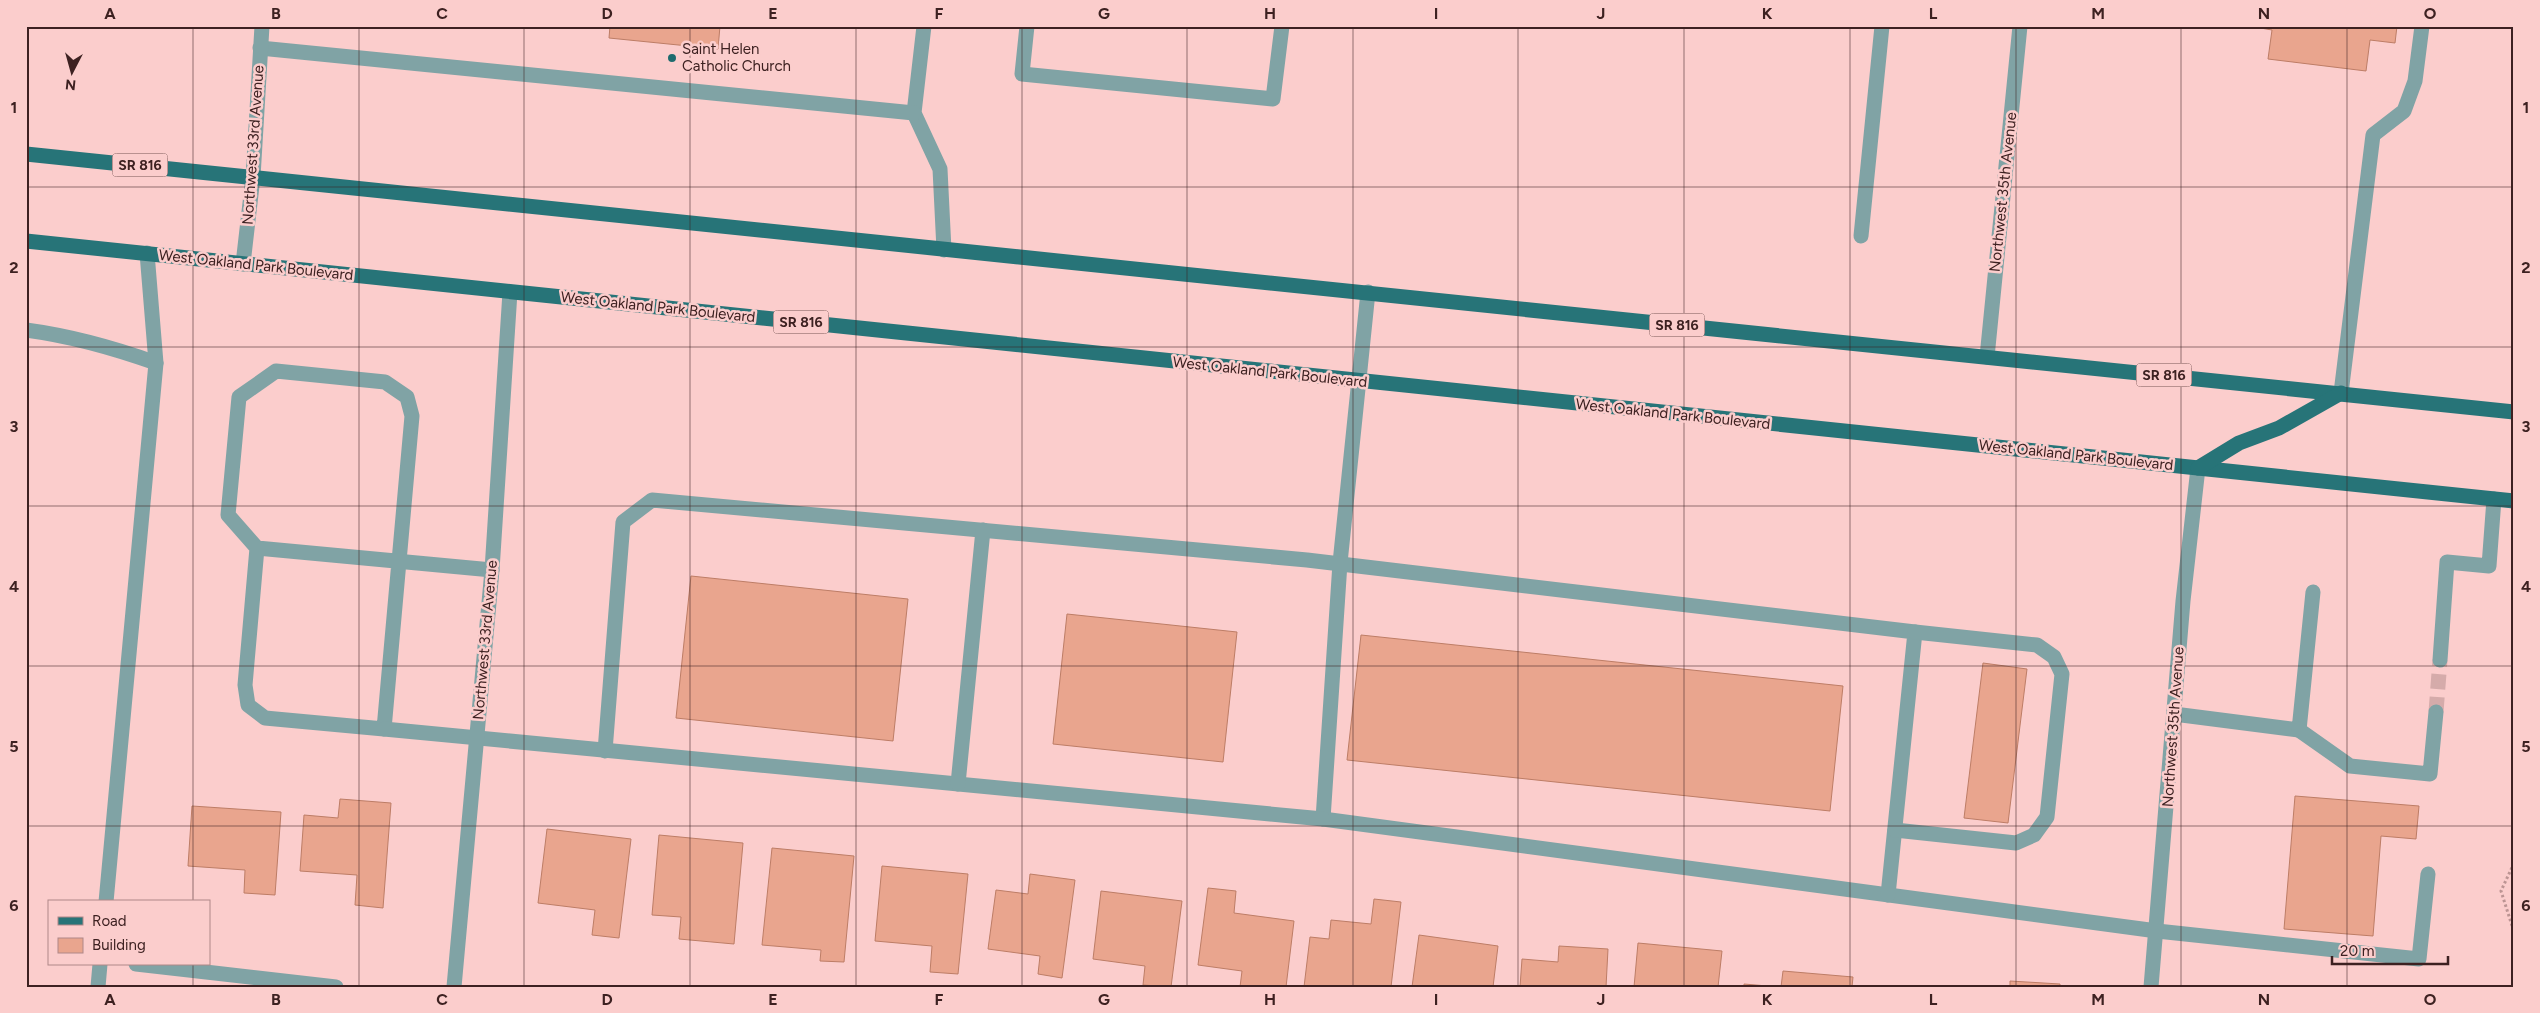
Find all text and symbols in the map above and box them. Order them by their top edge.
text: A [104,4,116,23]
text: B [271,4,281,23]
text: C [436,4,448,23]
text: D [601,4,613,23]
text: E [768,4,778,23]
text: F [935,4,944,23]
text: G [1098,4,1110,23]
text: H [1264,4,1276,23]
text: I [1434,4,1438,23]
text: J [1597,4,1605,23]
text: K [1762,4,1773,23]
text: L [1929,4,1938,23]
text: M [2091,4,2105,23]
text: N [2258,4,2270,23]
text: O [2424,4,2437,23]
place label: Saint Helen Catholic Church [682,40,791,75]
north arrow [48,48,98,98]
marker: Saint Helen Catholic Church [666,52,678,64]
street label: Northwest 33rd Avenue [238,65,268,225]
text: N [64,75,77,93]
text: 1 [11,98,17,117]
text: 1 [2523,98,2529,117]
street label: Northwest 35th Avenue [1986,111,2020,273]
road number: SR 816 [112,154,168,176]
street label: West Oakland Park Boulevard [158,246,354,284]
text: 2 [9,258,19,277]
text: 2 [2521,258,2531,277]
street label: West Oakland Park Boulevard [560,288,756,326]
road number: SR 816 [774,311,828,334]
road number: SR 816 [1650,314,1704,336]
street label: West Oakland Park Boulevard [1172,353,1368,391]
road number: SR 816 [2136,364,2192,386]
street label: West Oakland Park Boulevard [1575,395,1771,433]
text: 3 [10,417,19,436]
text: 3 [2522,417,2531,436]
street label: West Oakland Park Boulevard [1978,436,2174,474]
street label: Northwest 33rd Avenue [469,559,501,721]
text: 4 [9,577,19,596]
text: 4 [2521,577,2531,596]
street label: Northwest 35th Avenue [2158,646,2188,808]
text: 5 [9,737,19,756]
text: 5 [2521,737,2531,756]
text: 6 [9,896,19,915]
text: 6 [2521,896,2531,915]
legend [48,900,210,966]
text: Road [92,912,127,930]
scale bar [2332,933,2449,965]
text: Building [92,936,146,954]
text: 20 m [2340,942,2374,960]
text: A [104,990,116,1009]
text: B [271,990,281,1009]
text: C [436,990,448,1009]
text: D [601,990,613,1009]
text: E [768,990,778,1009]
text: F [935,990,944,1009]
text: G [1098,990,1110,1009]
text: H [1264,990,1276,1009]
text: I [1434,990,1438,1009]
text: J [1597,990,1605,1009]
text: K [1762,990,1773,1009]
text: L [1929,990,1938,1009]
text: M [2091,990,2105,1009]
text: N [2258,990,2270,1009]
text: O [2424,990,2437,1009]

